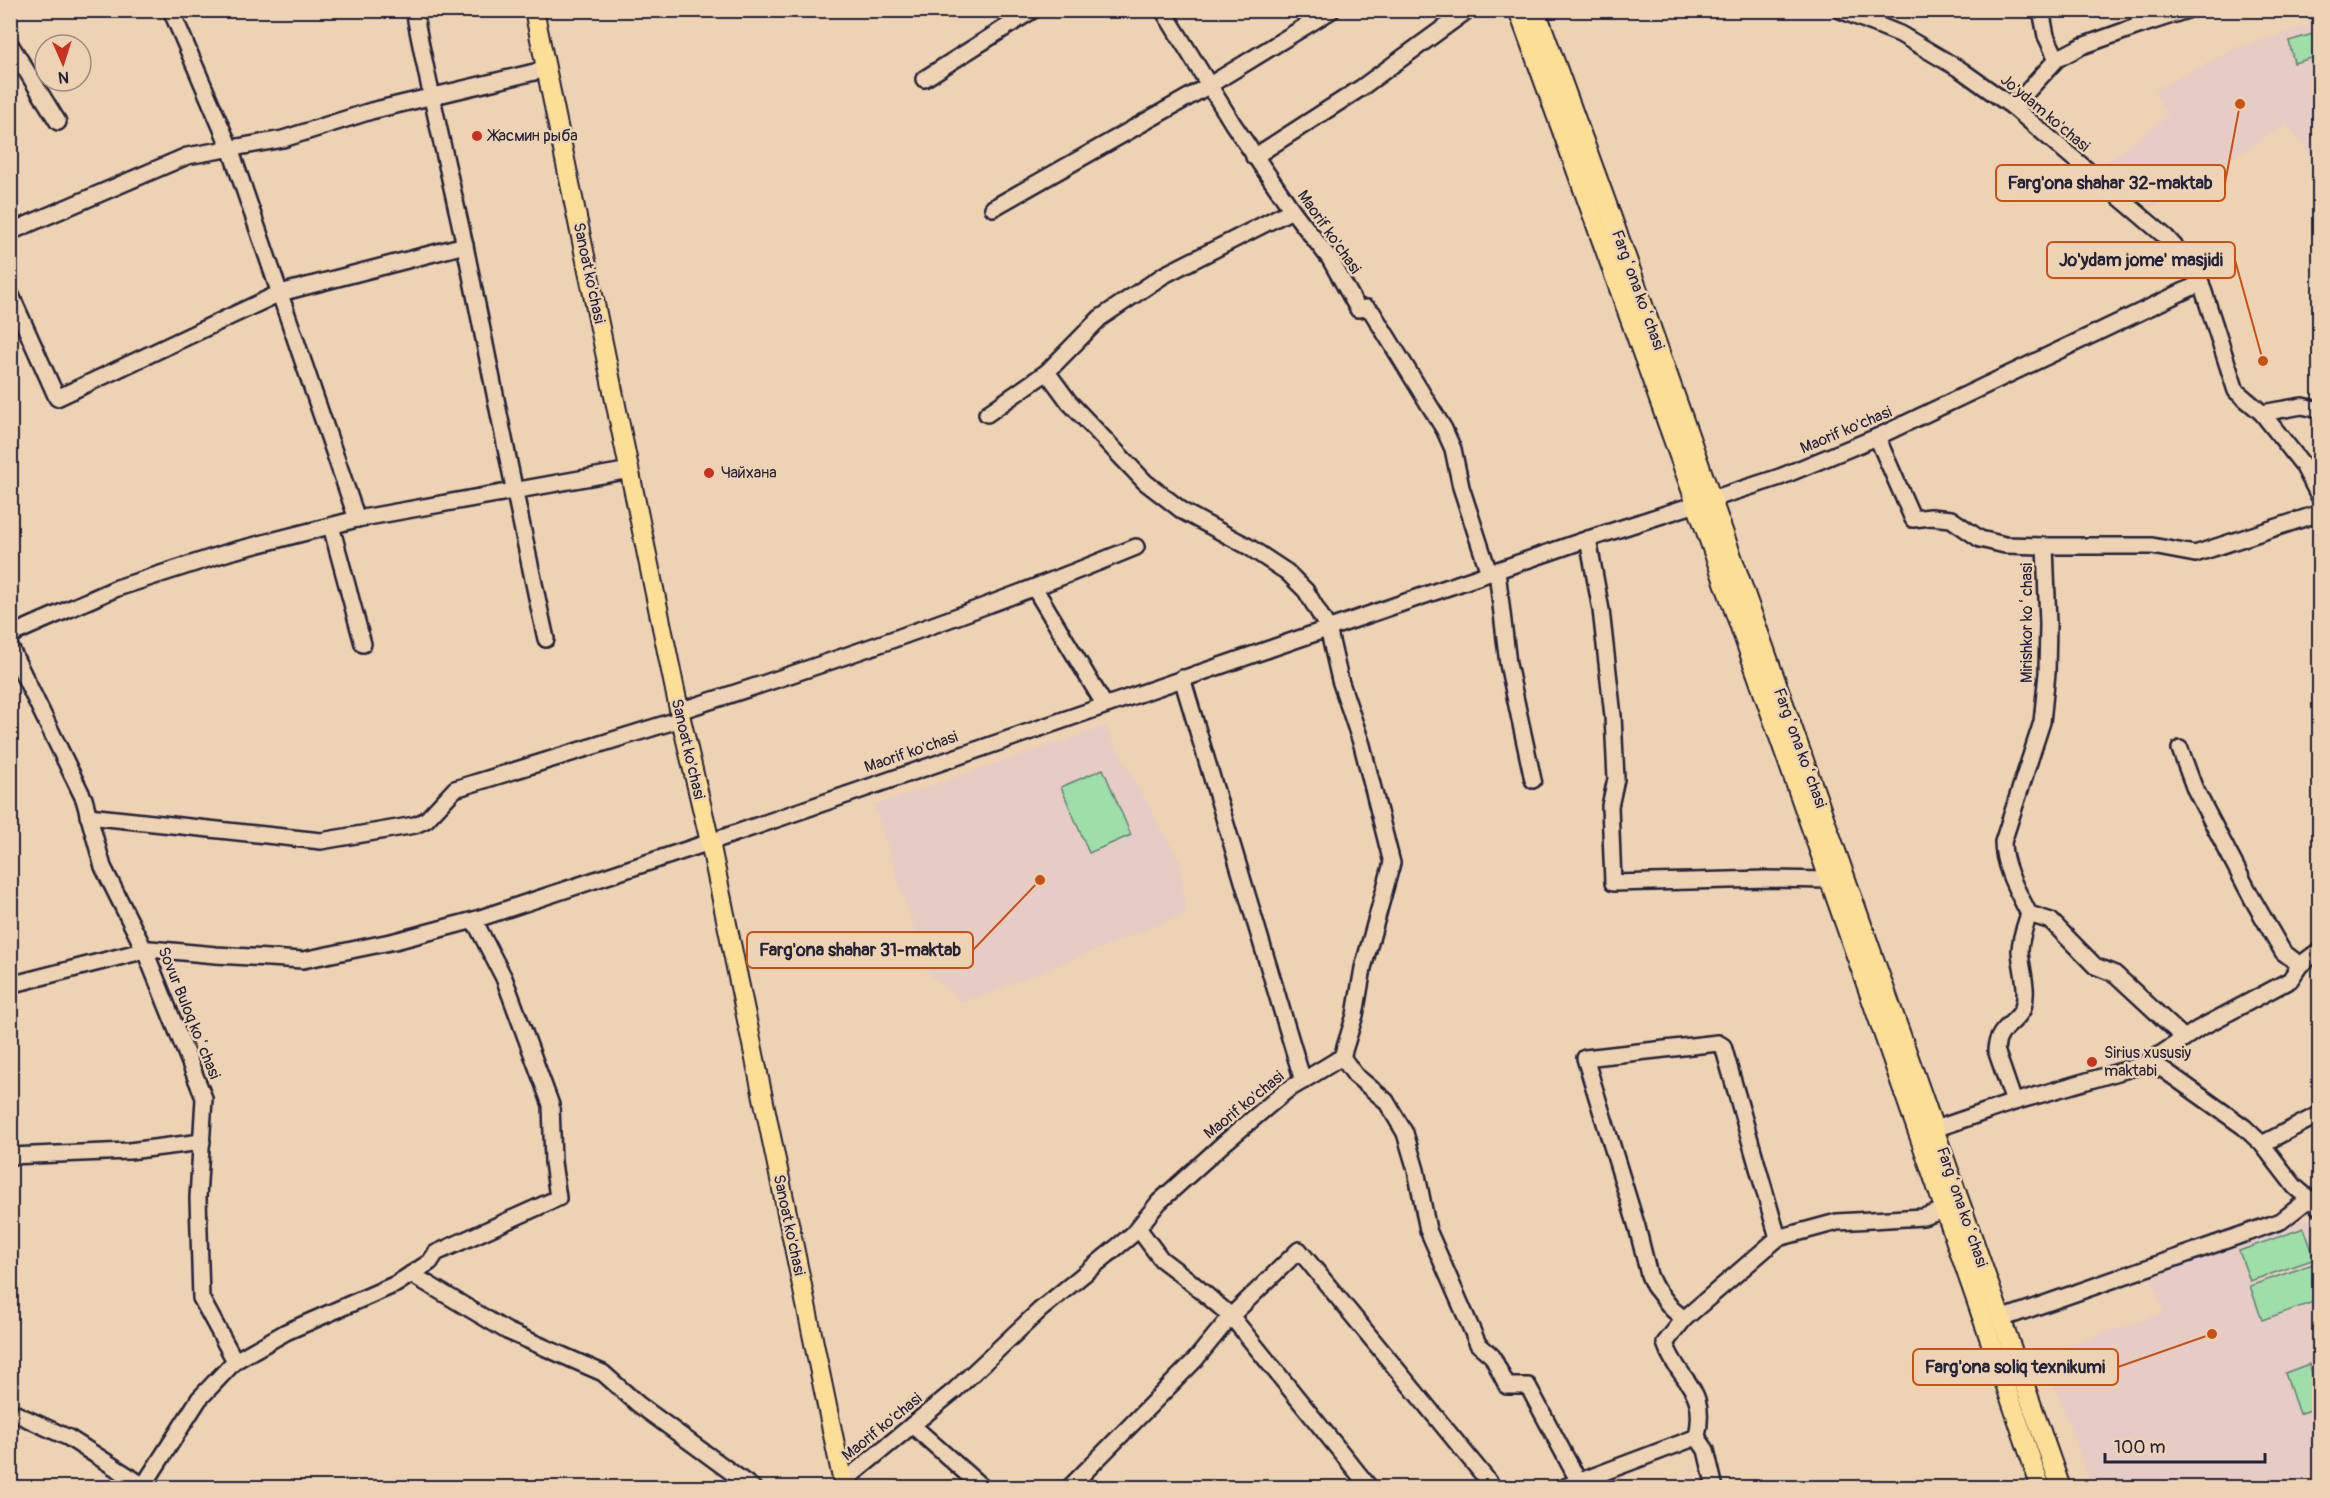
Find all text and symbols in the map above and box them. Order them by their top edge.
north arrow [33,33,93,93]
text: N [58,67,70,87]
street label: Jo'ydam ko'chasi [1996,70,2094,156]
place label: Жасмин рыба [486,126,578,146]
marker: Жасмин рыба [470,129,484,143]
callout: Farg'ona shahar 32-maktab [1996,165,2225,201]
text: Farg'ona shahar 32-maktab [2007,172,2213,195]
street label: Maorif ko'chasi [1293,186,1365,278]
street label: Sanoat ko'chasi [569,221,609,325]
street label: Fargʻona koʻchasi [1607,227,1669,353]
callout: Jo'ydam jome' masjidi [2047,242,2235,278]
text: Jo'ydam jome' masjidi [2059,249,2223,272]
street label: Maorif ko'chasi [1797,402,1895,458]
place label: Чайхана [721,463,777,483]
marker: Чайхана [702,466,716,480]
street label: Mirishkor koʻchasi [2017,563,2037,683]
street label: Fargʻona koʻchasi [1769,685,1831,811]
street label: Sanoat ko'chasi [667,697,709,801]
street label: Maorif ko'chasi [862,727,961,777]
callout: Farg'ona shahar 31-maktab [747,932,973,968]
text: Farg'ona shahar 31-maktab [759,939,961,962]
street label: Sovur Buloq koʻchasi [153,944,225,1082]
place label: Sirius xususiy maktabi [2104,1043,2191,1081]
marker: Sirius xususiy maktabi [2085,1055,2099,1069]
street label: Maorif ko'chasi [1200,1066,1288,1143]
street label: Fargʻona koʻchasi [1932,1144,1992,1270]
street label: Sanoat ko'chasi [769,1173,809,1277]
callout: Farg'ona soliq texnikumi [1913,1349,2118,1385]
text: Farg'ona soliq texnikumi [1925,1356,2105,1379]
street label: Maorif ko'chasi [838,1388,926,1465]
scale bar [2105,1426,2266,1464]
text: 100 m [2114,1436,2166,1459]

